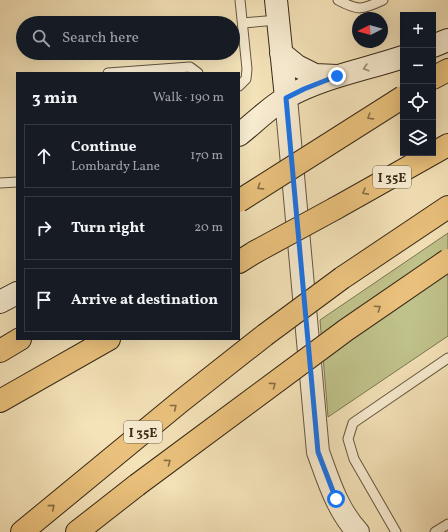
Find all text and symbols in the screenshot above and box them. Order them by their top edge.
north arrow [352,12,388,48]
map controls [400,12,436,156]
button: + [400,12,436,48]
search box [16,16,240,60]
icon: search [30,27,52,49]
text: Search here [62,28,139,49]
button: − [400,48,436,84]
one-way arrow [363,63,370,72]
route end [328,67,346,85]
button: locate [400,84,436,120]
text: 3 min [32,87,78,110]
text: Walk · 190 m [153,89,224,107]
one-way arrow [367,112,374,120]
button: layers [400,120,436,156]
text: Continue [71,137,136,158]
icon: ahead [33,145,55,167]
text: 170 m [190,147,223,165]
text: Lombardy Lane [71,158,160,176]
road number: I 35E [373,166,411,188]
one-way arrow [257,182,264,190]
one-way arrow [362,187,369,194]
icon: right [33,217,55,239]
text: Turn right [71,218,145,239]
text: 20 m [194,219,223,237]
icon: arrive [33,289,55,311]
text: Arrive at destination [71,290,218,311]
one-way arrow [374,305,381,313]
one-way arrow [268,382,275,389]
one-way arrow [169,404,177,411]
road number: I 35E [124,421,162,443]
one-way arrow [164,460,171,467]
route start [327,490,345,508]
one-way arrow [47,505,54,512]

